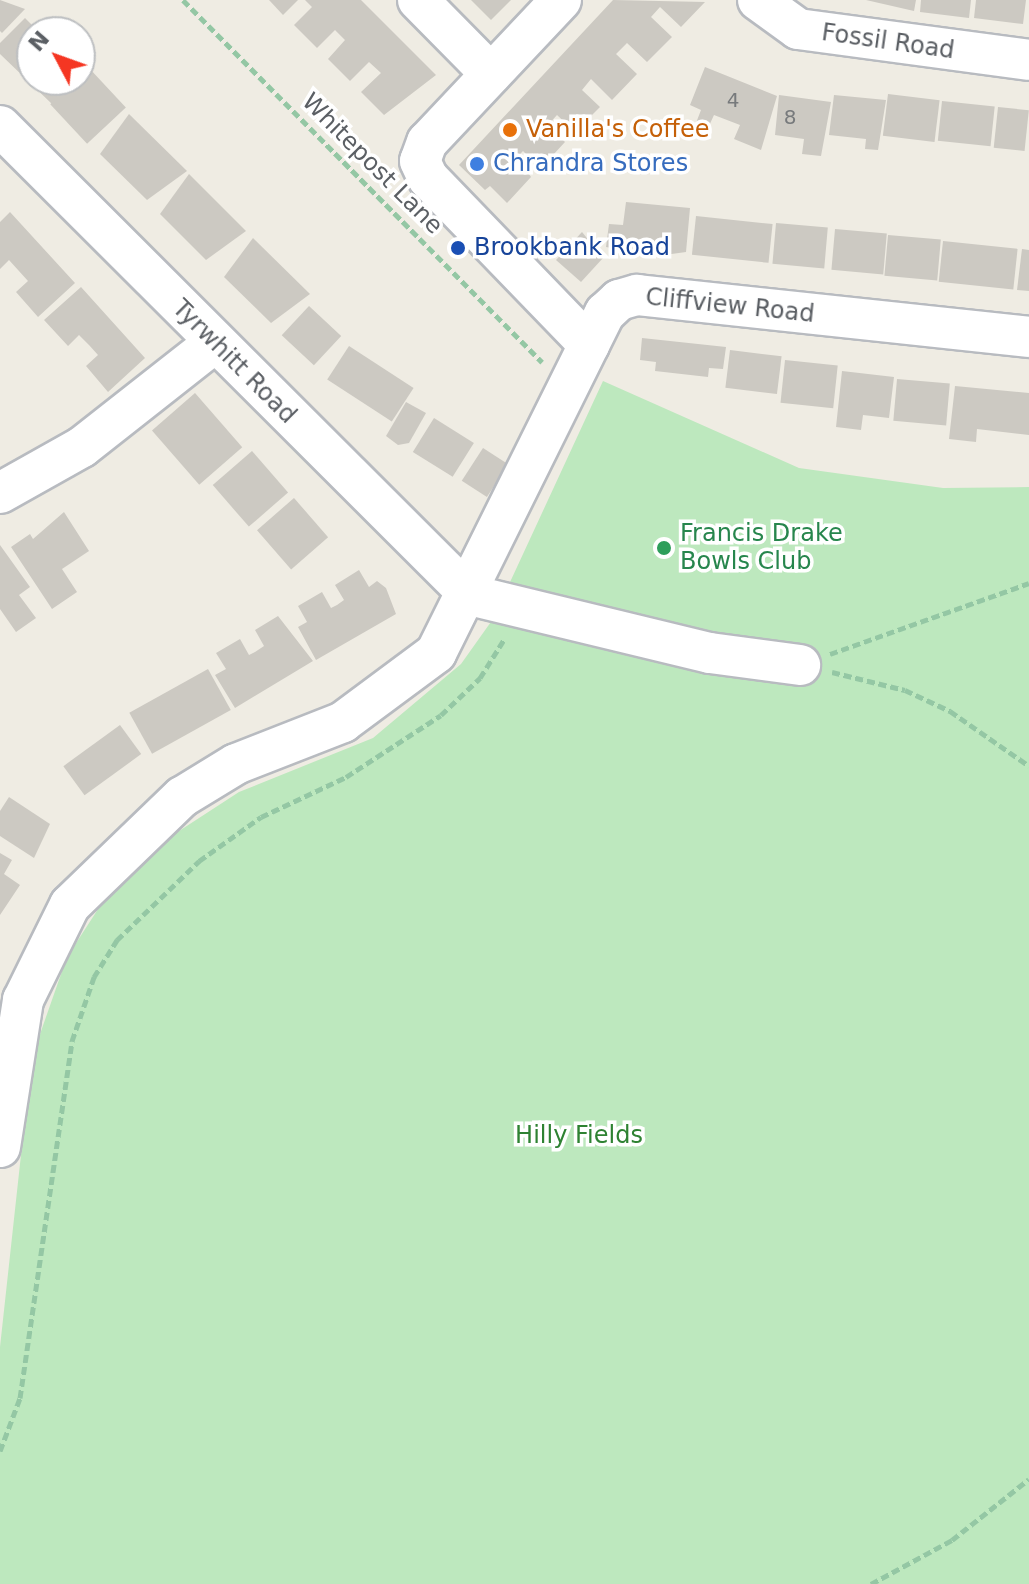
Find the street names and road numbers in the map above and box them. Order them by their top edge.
street label: Fossil Road [820,18,956,66]
street label: Whitepost Lane [296,88,448,240]
street label: Cliffview Road [644,283,816,329]
street label: Tyrwhitt Road [166,294,302,430]

